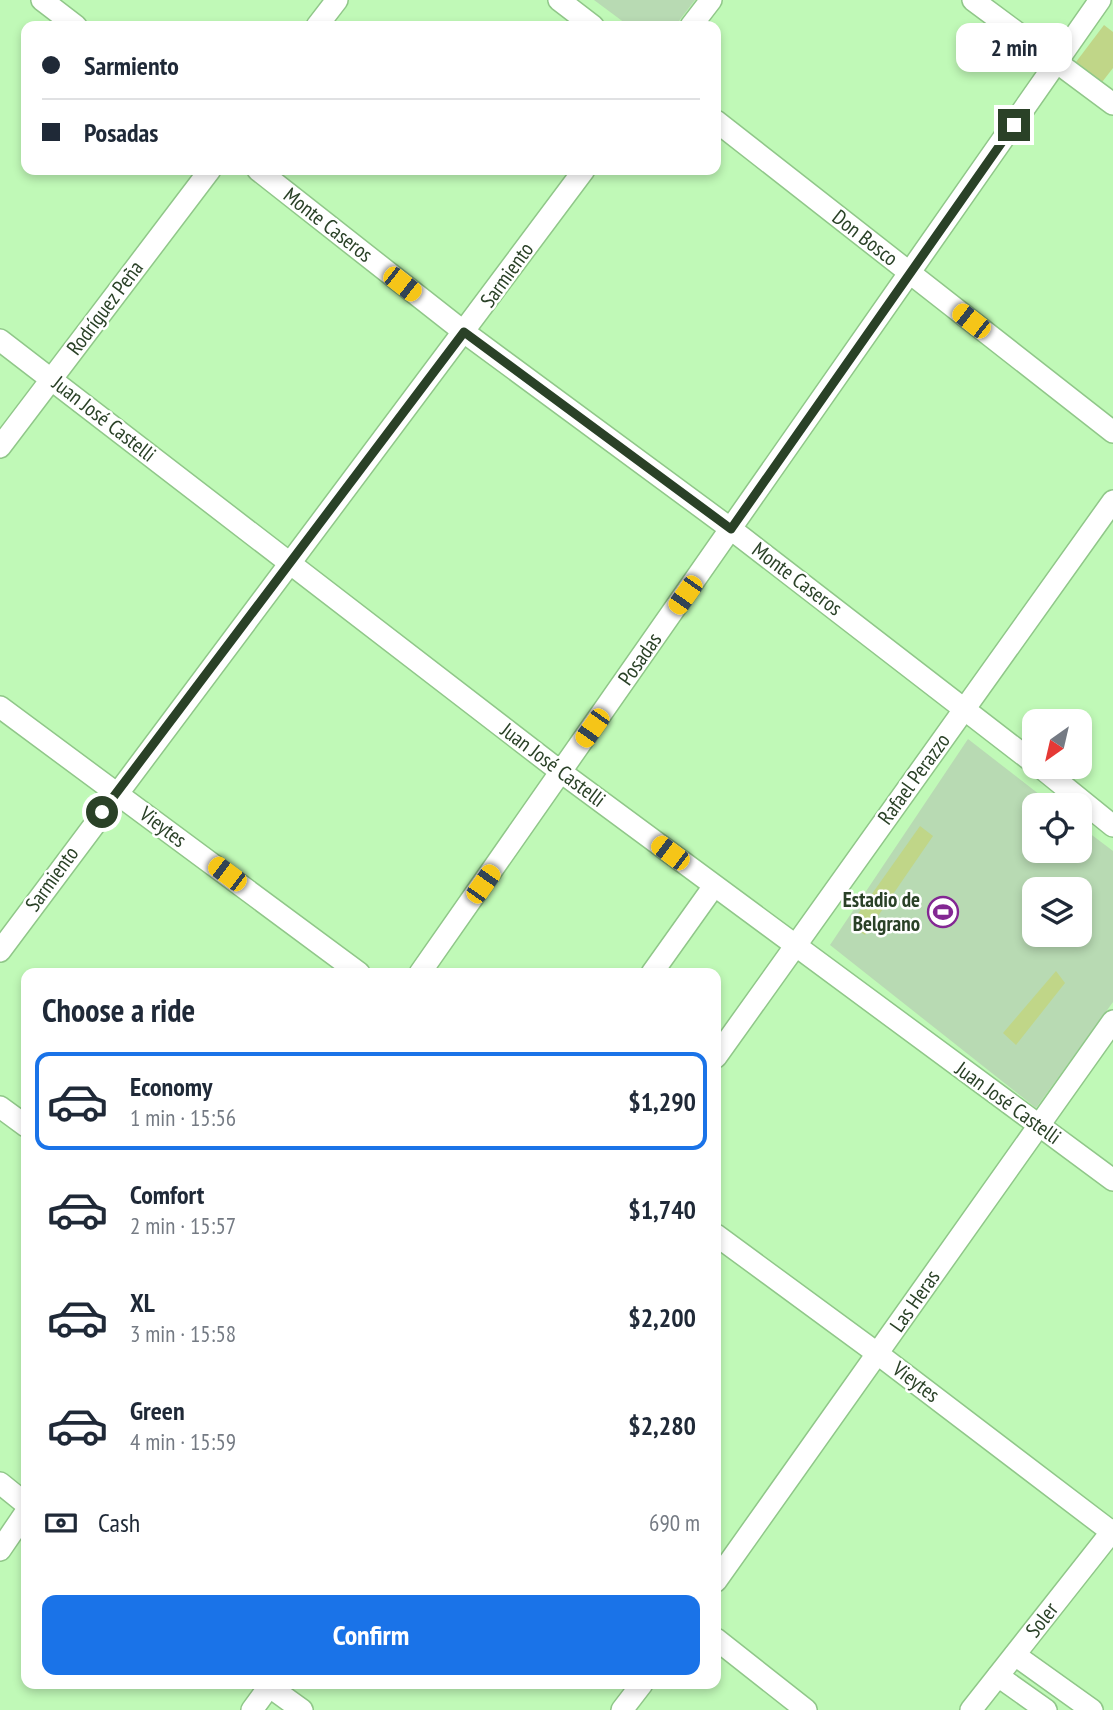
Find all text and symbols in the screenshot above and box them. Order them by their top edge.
callout: 2 min [956,24,1072,72]
text: 2 min [991,33,1037,62]
text: Sarmiento [84,49,179,82]
route end [998,109,1030,141]
text: Posadas [84,116,158,149]
street label: Monte Caseros [278,181,378,268]
street label: Don Bosco [827,204,904,272]
street label: Sarmiento [474,237,539,313]
street label: Rodríguez Peña [60,255,149,360]
car [379,263,426,305]
car [948,300,995,342]
street label: Juan José Castelli [46,369,162,467]
street label: Monte Caseros [747,536,848,621]
car [665,572,706,618]
street label: Posadas [612,627,667,690]
car [572,705,613,751]
north arrow [1022,709,1092,779]
map controls [1022,709,1092,947]
street label: Juan José Castelli [495,716,611,813]
street label: Rafael Perazzo [872,728,956,829]
button: locate [1022,793,1092,863]
route start [86,796,118,828]
street label: Vieytes [134,800,192,853]
car [647,832,694,874]
street label: Sarmiento [19,841,84,917]
car [204,853,251,895]
car [463,861,504,907]
button: layers [1022,877,1092,947]
place label: Estadio de Belgrano [843,886,920,937]
sports icon: Estadio de Belgrano [926,895,960,929]
text: Choose a ride [42,989,195,1031]
street label: Juan José Castelli [949,1055,1066,1150]
icon: car [46,1070,109,1133]
text: Economy [130,1070,212,1103]
text: $1,290 [628,1085,696,1118]
text: 1 min · 15:56 [130,1103,236,1132]
icon: car [46,1178,109,1241]
text: Comfort [130,1178,204,1211]
text: $1,740 [628,1193,696,1226]
text: 2 min · 15:57 [130,1211,236,1240]
street label: Las Heras [884,1264,946,1337]
icon: car [46,1286,109,1349]
text: XL [130,1286,155,1319]
text: $2,200 [628,1301,696,1334]
text: 3 min · 15:58 [130,1319,236,1348]
street label: Vieytes [887,1355,945,1408]
icon: car [46,1394,109,1457]
text: Green [130,1394,185,1427]
text: $2,280 [628,1409,696,1442]
text: 4 min · 15:59 [130,1427,236,1456]
icon: cash [42,1504,80,1542]
text: Cash [98,1506,140,1539]
text: 690 m [649,1508,700,1537]
button: Confirm [42,1595,700,1675]
street label: Soler [1019,1596,1064,1643]

